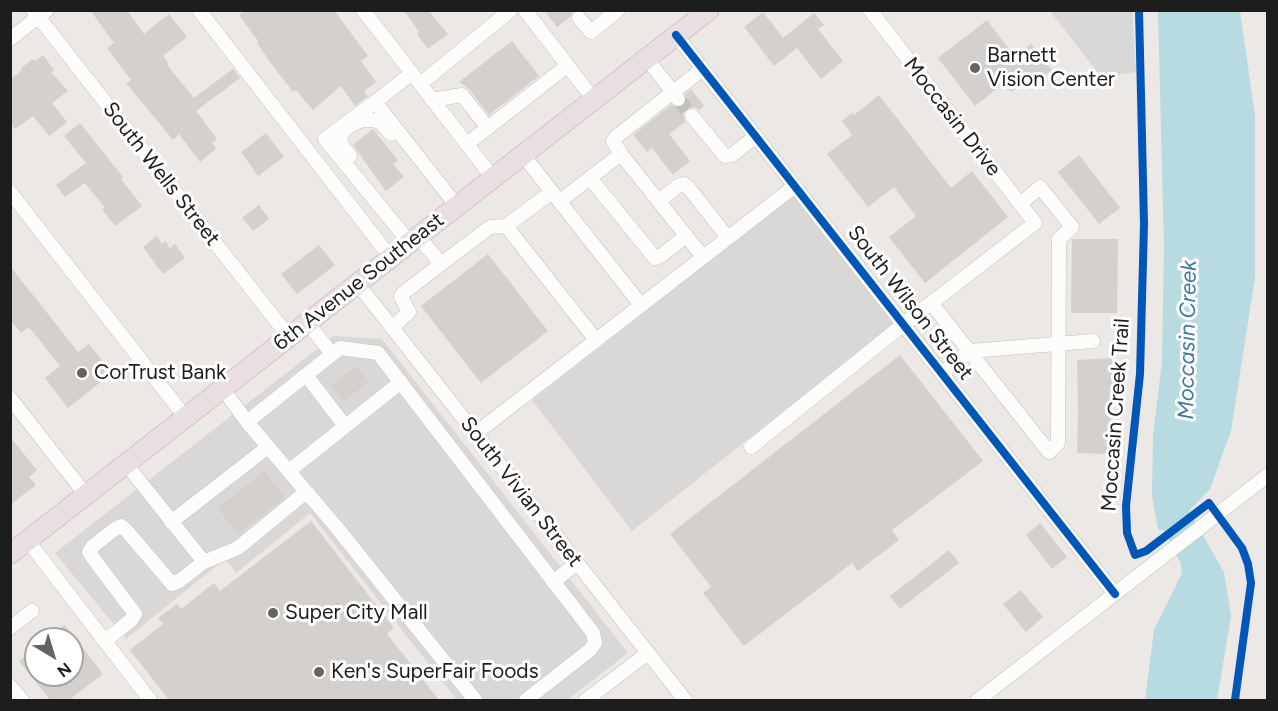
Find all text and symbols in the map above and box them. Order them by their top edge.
place label: Barnett Vision Center [987,43,1115,93]
street label: Moccasin Drive [898,53,1006,181]
marker: Barnett Vision Center [968,61,982,75]
street label: South Wells Street [97,97,225,251]
street label: 6th Avenue Southeast [269,208,449,356]
street label: South Wilson Street [842,221,978,385]
water label: Moccasin Creek [1173,260,1203,420]
street label: Moccasin Creek Trail [1097,318,1135,512]
place label: CorTrust Bank [94,360,226,386]
marker: CorTrust Bank [75,366,89,380]
street label: South Vivian Street [455,412,587,572]
place label: Super City Mall [285,600,428,626]
marker: Super City Mall [266,606,280,620]
north arrow [24,627,84,687]
text: N [53,659,75,681]
place label: Ken's SuperFair Foods [331,659,538,685]
marker: Ken's SuperFair Foods [312,665,326,679]

